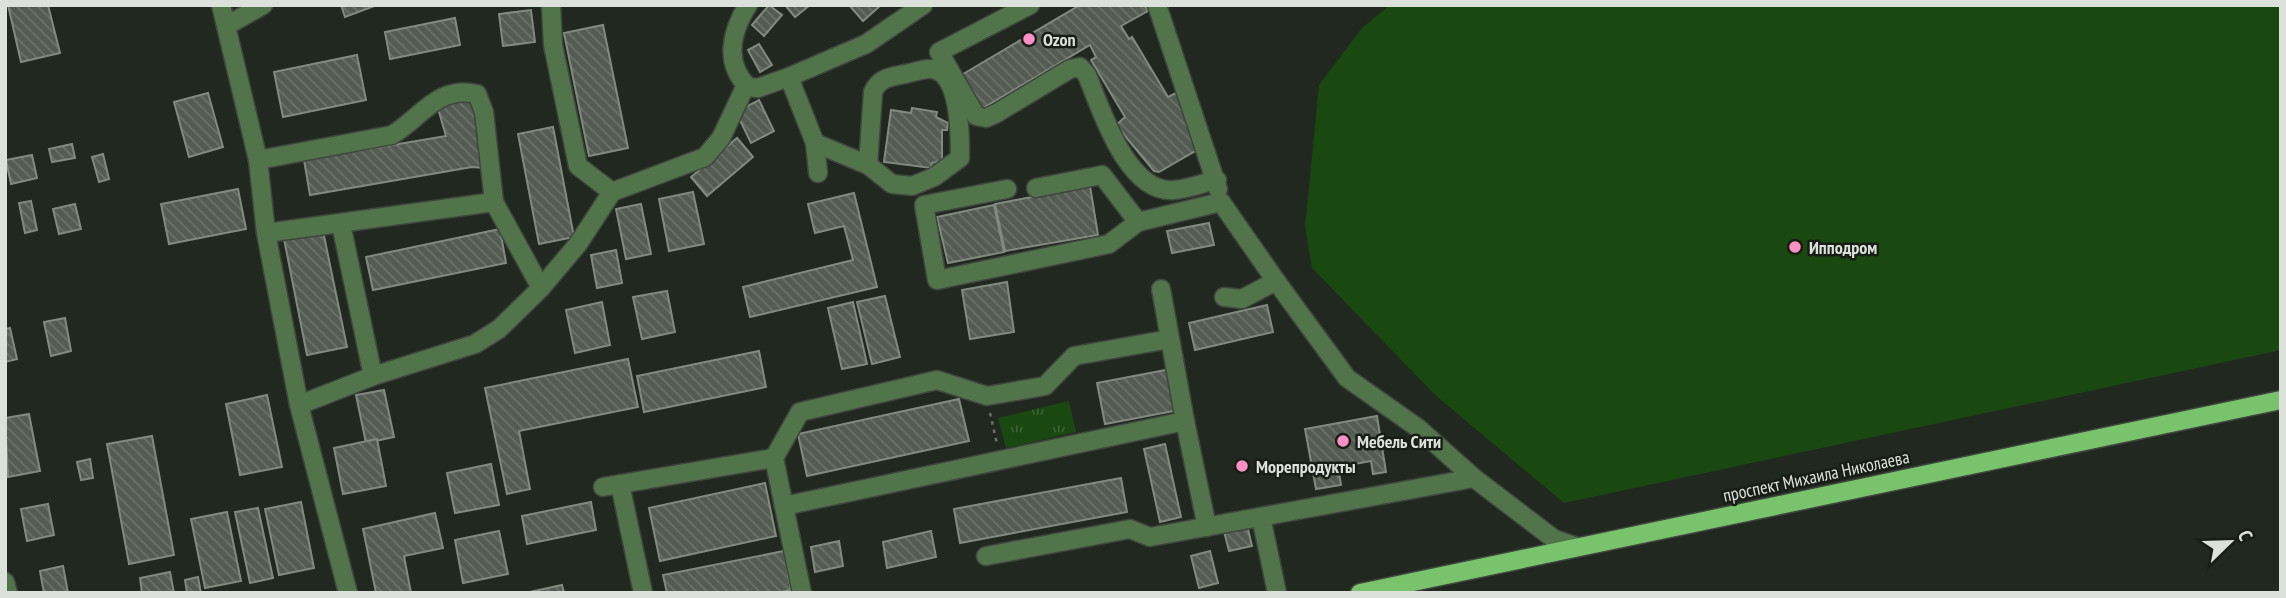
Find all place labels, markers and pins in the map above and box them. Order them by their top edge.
place label: Ozon [1043,28,1076,51]
marker: Ozon [1021,31,1037,47]
place label: Ипподром [1809,236,1877,259]
marker: Ипподром [1787,239,1803,255]
place label: Мебель Сити [1357,430,1441,453]
marker: Мебель Сити [1335,433,1351,449]
place label: Морепродукты [1256,455,1356,478]
marker: Морепродукты [1234,458,1250,474]

